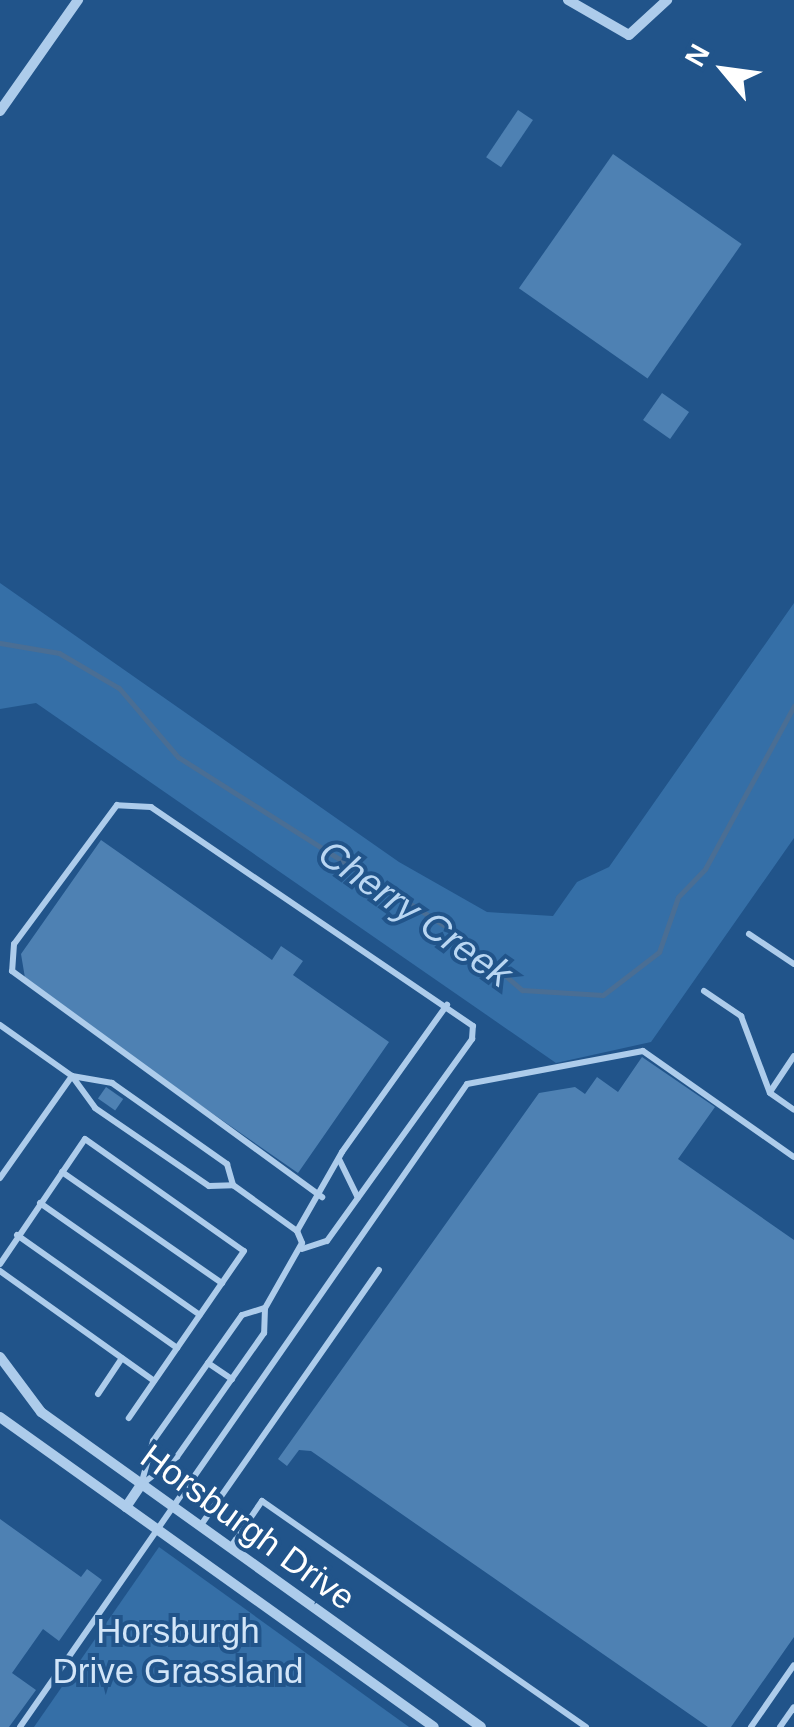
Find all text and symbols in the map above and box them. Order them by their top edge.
north arrow [674,20,774,120]
text: N [679,39,716,72]
water label: Cherry Creek [309,831,521,997]
street label: Horsburgh Drive [133,1435,363,1619]
park label: Horsburgh Drive Grassland [53,1610,303,1692]

